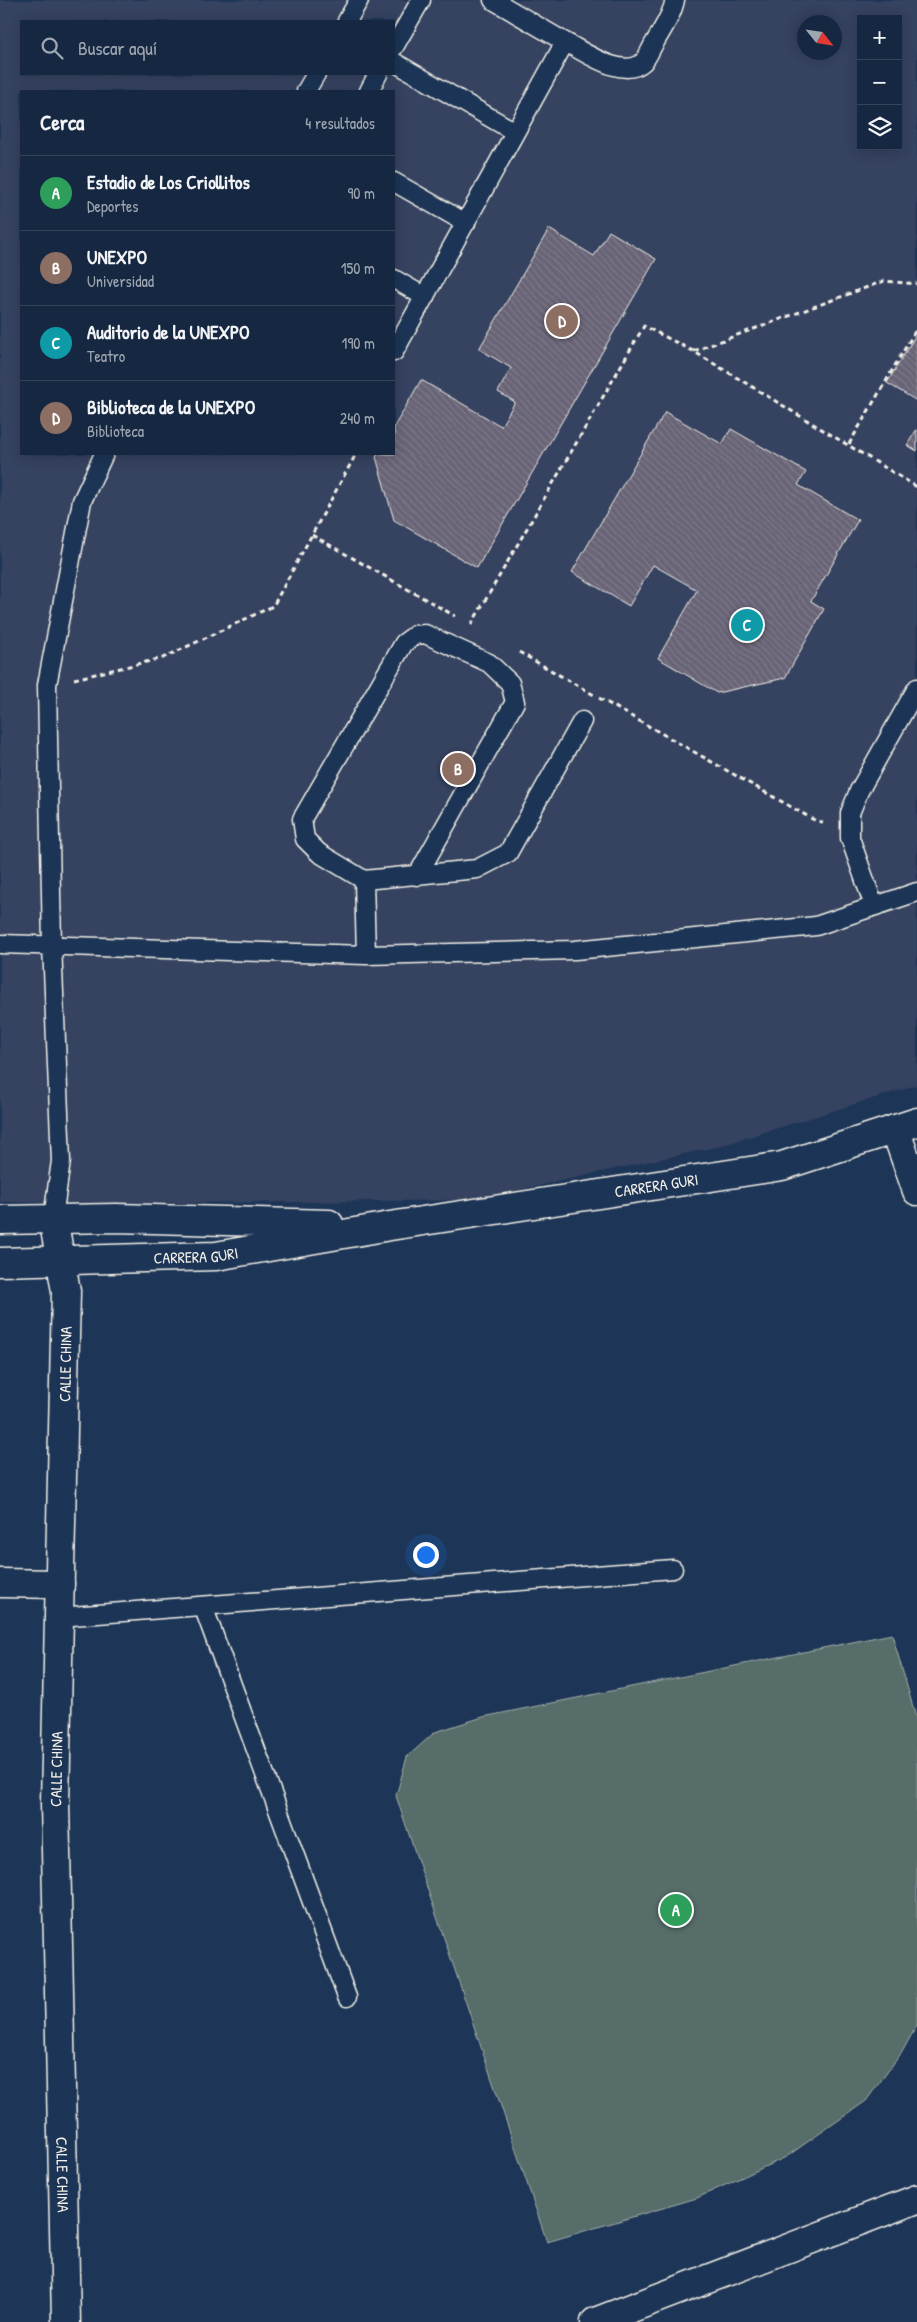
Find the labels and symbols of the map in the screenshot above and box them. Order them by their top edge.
north arrow [797,15,842,60]
pin: D [546,302,578,340]
pin: C [731,606,763,644]
pin: B [442,750,474,788]
street label: CARRERA GURI [613,1168,700,1203]
street label: CARRERA GURI [153,1241,240,1269]
street label: CALLE CHINA [53,1326,77,1402]
your location [413,1542,439,1568]
street label: CALLE CHINA [44,1731,68,1807]
pin: A [660,1891,692,1929]
street label: CALLE CHINA [51,2137,75,2213]

